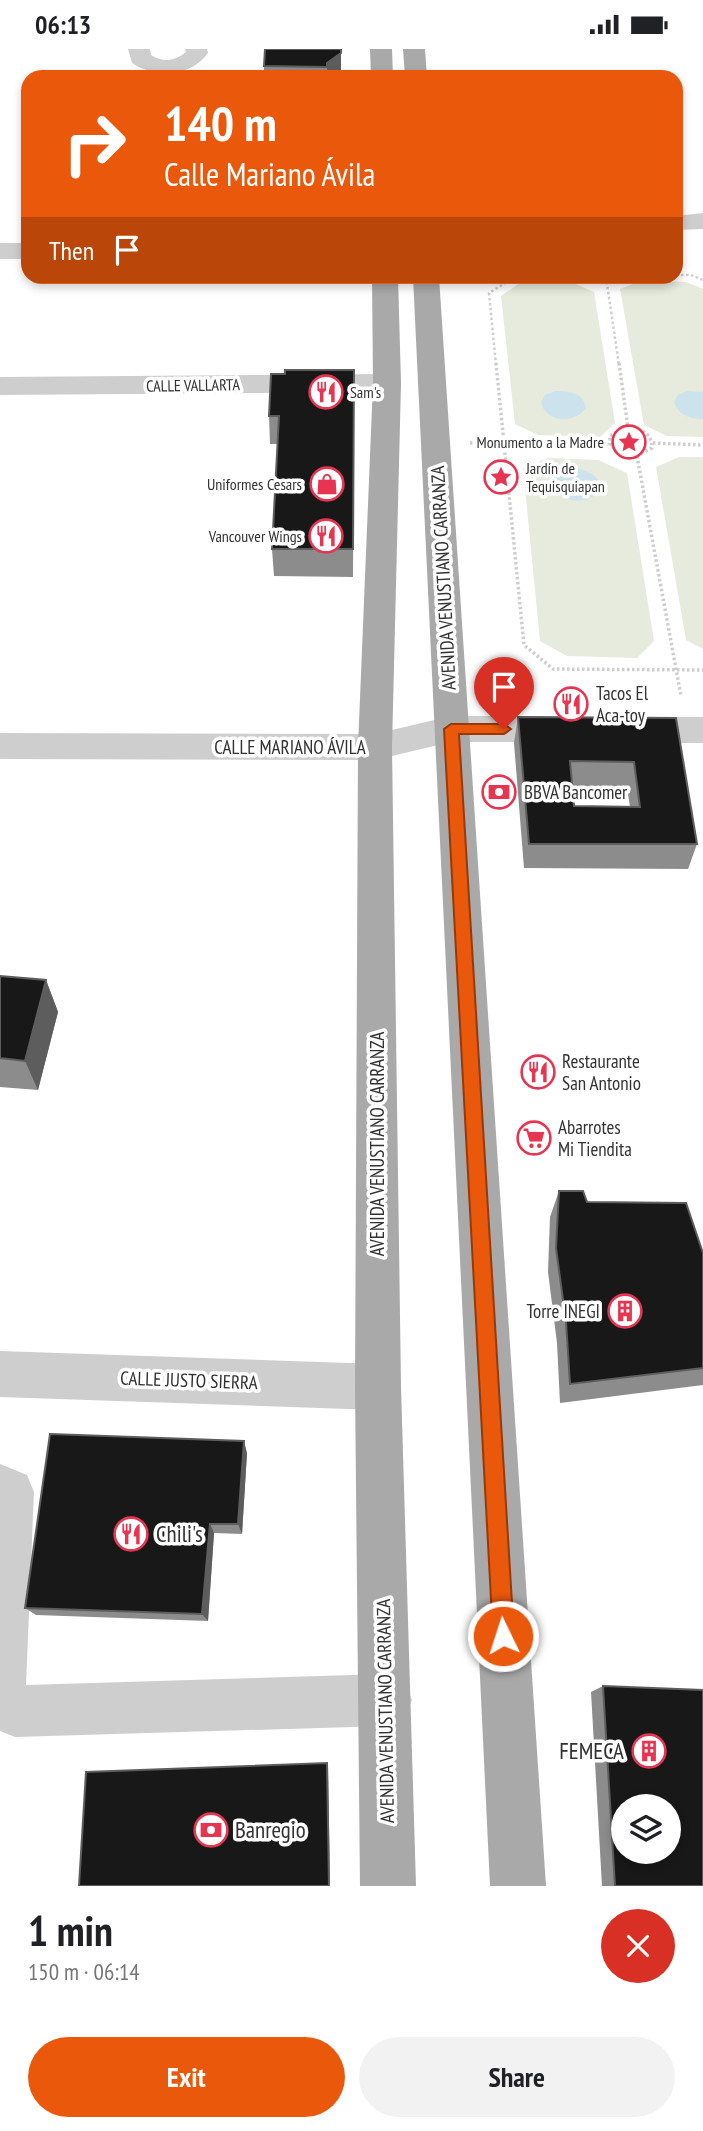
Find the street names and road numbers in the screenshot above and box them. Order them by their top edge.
street label: CALLE VALLARTA [146,374,240,396]
street label: AVENIDA VENUSTIANO CARRANZA [425,465,461,691]
street label: CALLE MARIANO ÁVILA [214,735,366,759]
street label: AVENIDA VENUSTIANO CARRANZA [365,1032,389,1256]
street label: CALLE JUSTO SIERRA [120,1366,258,1394]
street label: AVENIDA VENUSTIANO CARRANZA [371,1599,399,1823]

